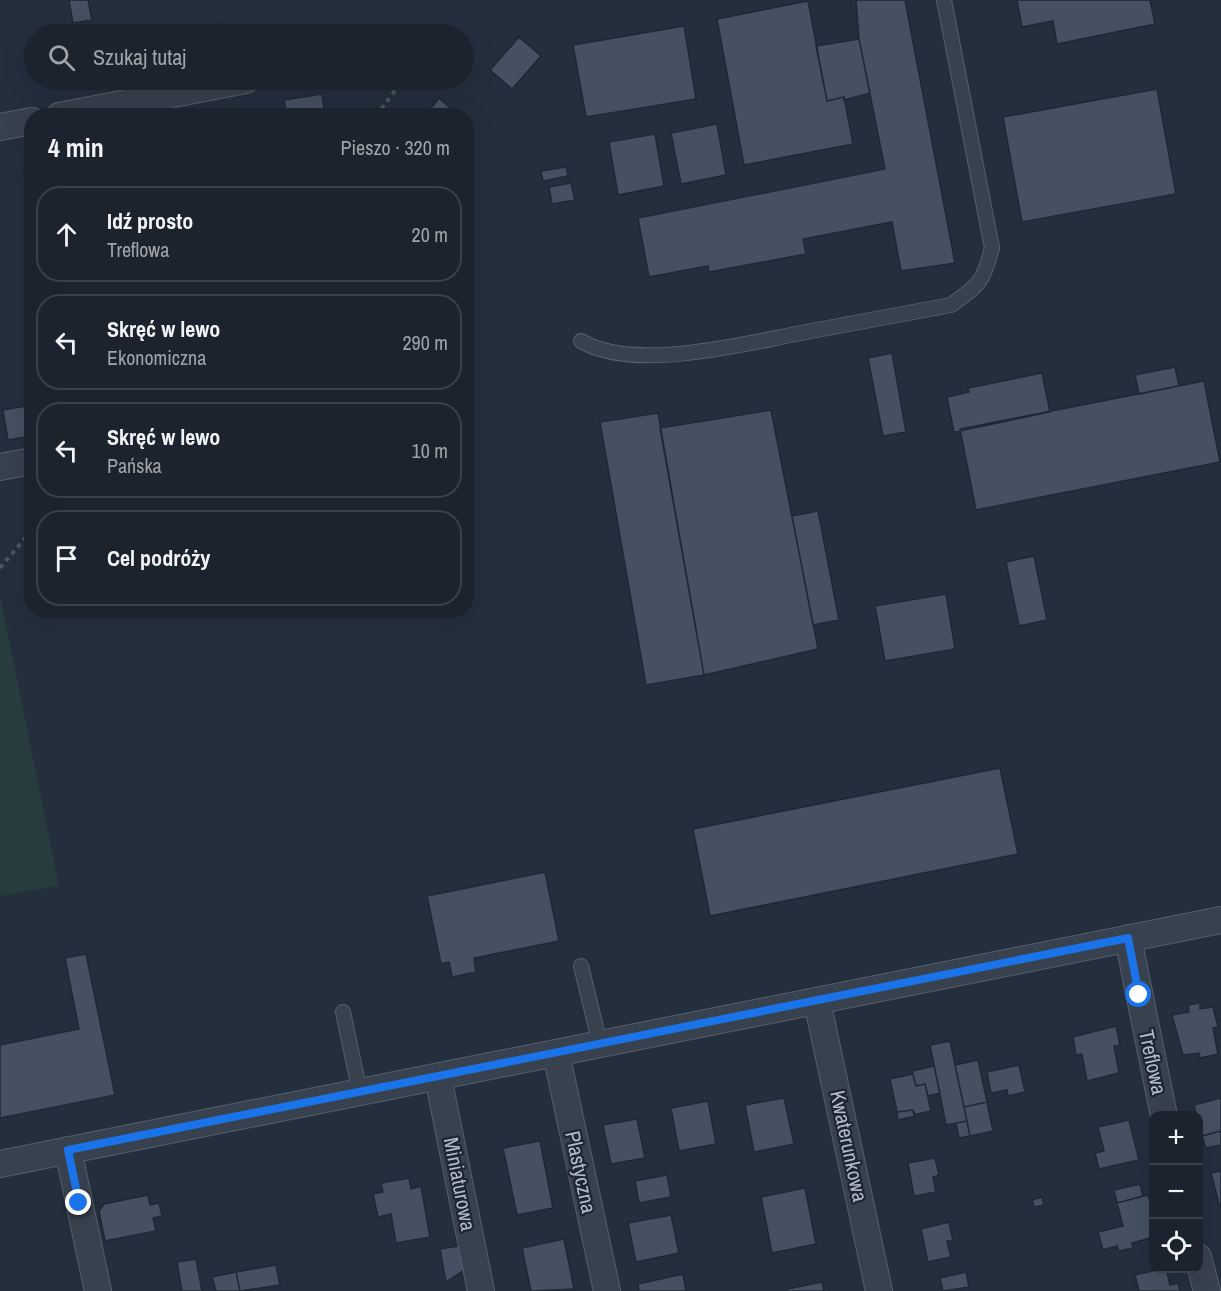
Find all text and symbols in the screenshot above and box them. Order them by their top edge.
search box [24,24,474,90]
icon: search [45,41,78,74]
text: Szukaj tutaj [93,42,186,72]
text: 4 min [48,130,104,165]
text: Pieszo · 320 m [341,134,450,161]
text: Idź prosto [107,206,193,236]
icon: ahead [50,218,83,251]
text: 20 m [412,221,448,248]
text: Treflowa [107,236,169,263]
text: Skręć w lewo [107,314,220,344]
icon: left [50,326,83,359]
text: 290 m [402,329,448,356]
text: Ekonomiczna [107,344,206,371]
text: Skręć w lewo [107,422,220,452]
icon: left [50,434,83,467]
text: 10 m [412,437,448,464]
text: Pańska [107,452,162,479]
icon: arrive [50,542,83,575]
text: Cel podróży [107,543,210,573]
route start [1125,981,1151,1007]
street label: Treflowa [1132,1027,1174,1097]
street label: Kwaterunkowa [823,1088,875,1205]
map controls [1149,1111,1203,1273]
button: + [1149,1111,1203,1165]
street label: Plastyczna [558,1128,604,1216]
street label: Miniaturowa [437,1135,483,1234]
button: − [1149,1165,1203,1219]
route end [65,1189,91,1215]
button: locate [1149,1219,1203,1273]

